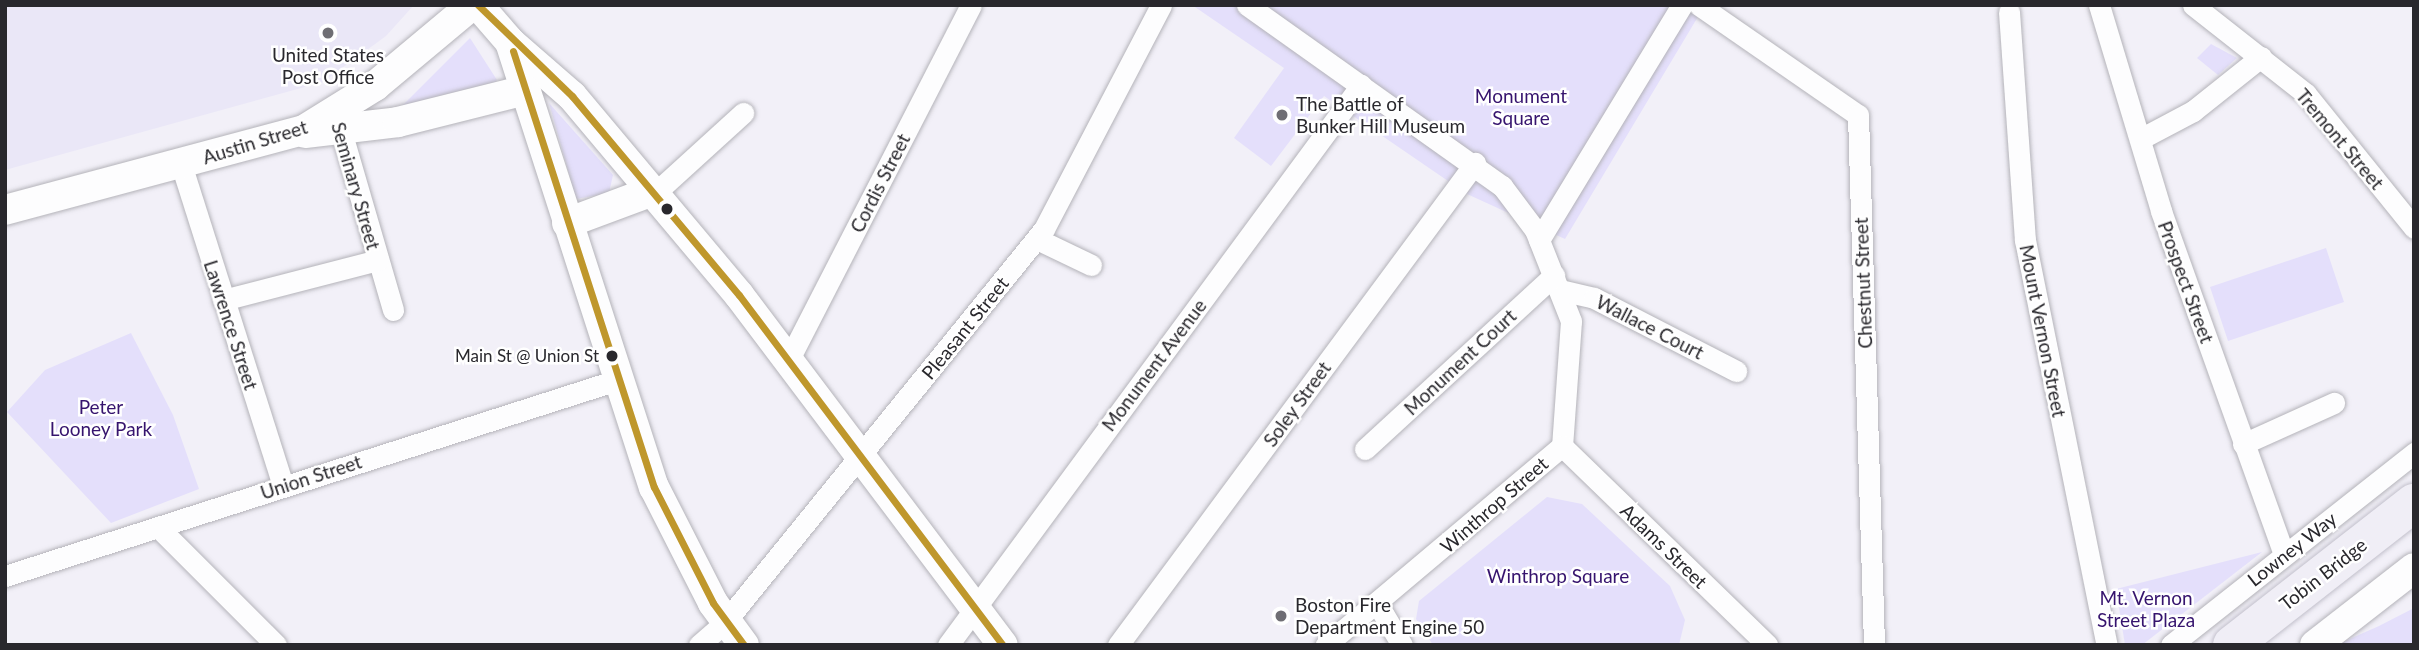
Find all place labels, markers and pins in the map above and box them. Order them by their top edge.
marker: United States Post Office [320,25,336,41]
place label: United States Post Office [272,44,384,88]
place label: The Battle of Bunker Hill Museum [1296,93,1465,137]
marker: The Battle of Bunker Hill Museum [1274,107,1290,123]
unlabelled marker [660,202,674,216]
place label: Main St @ Union St [455,346,599,366]
marker: Main St @ Union St [605,349,619,363]
place label: Boston Fire Department Engine 50 [1295,594,1484,638]
marker: Boston Fire Department Engine 50 [1273,608,1289,624]

